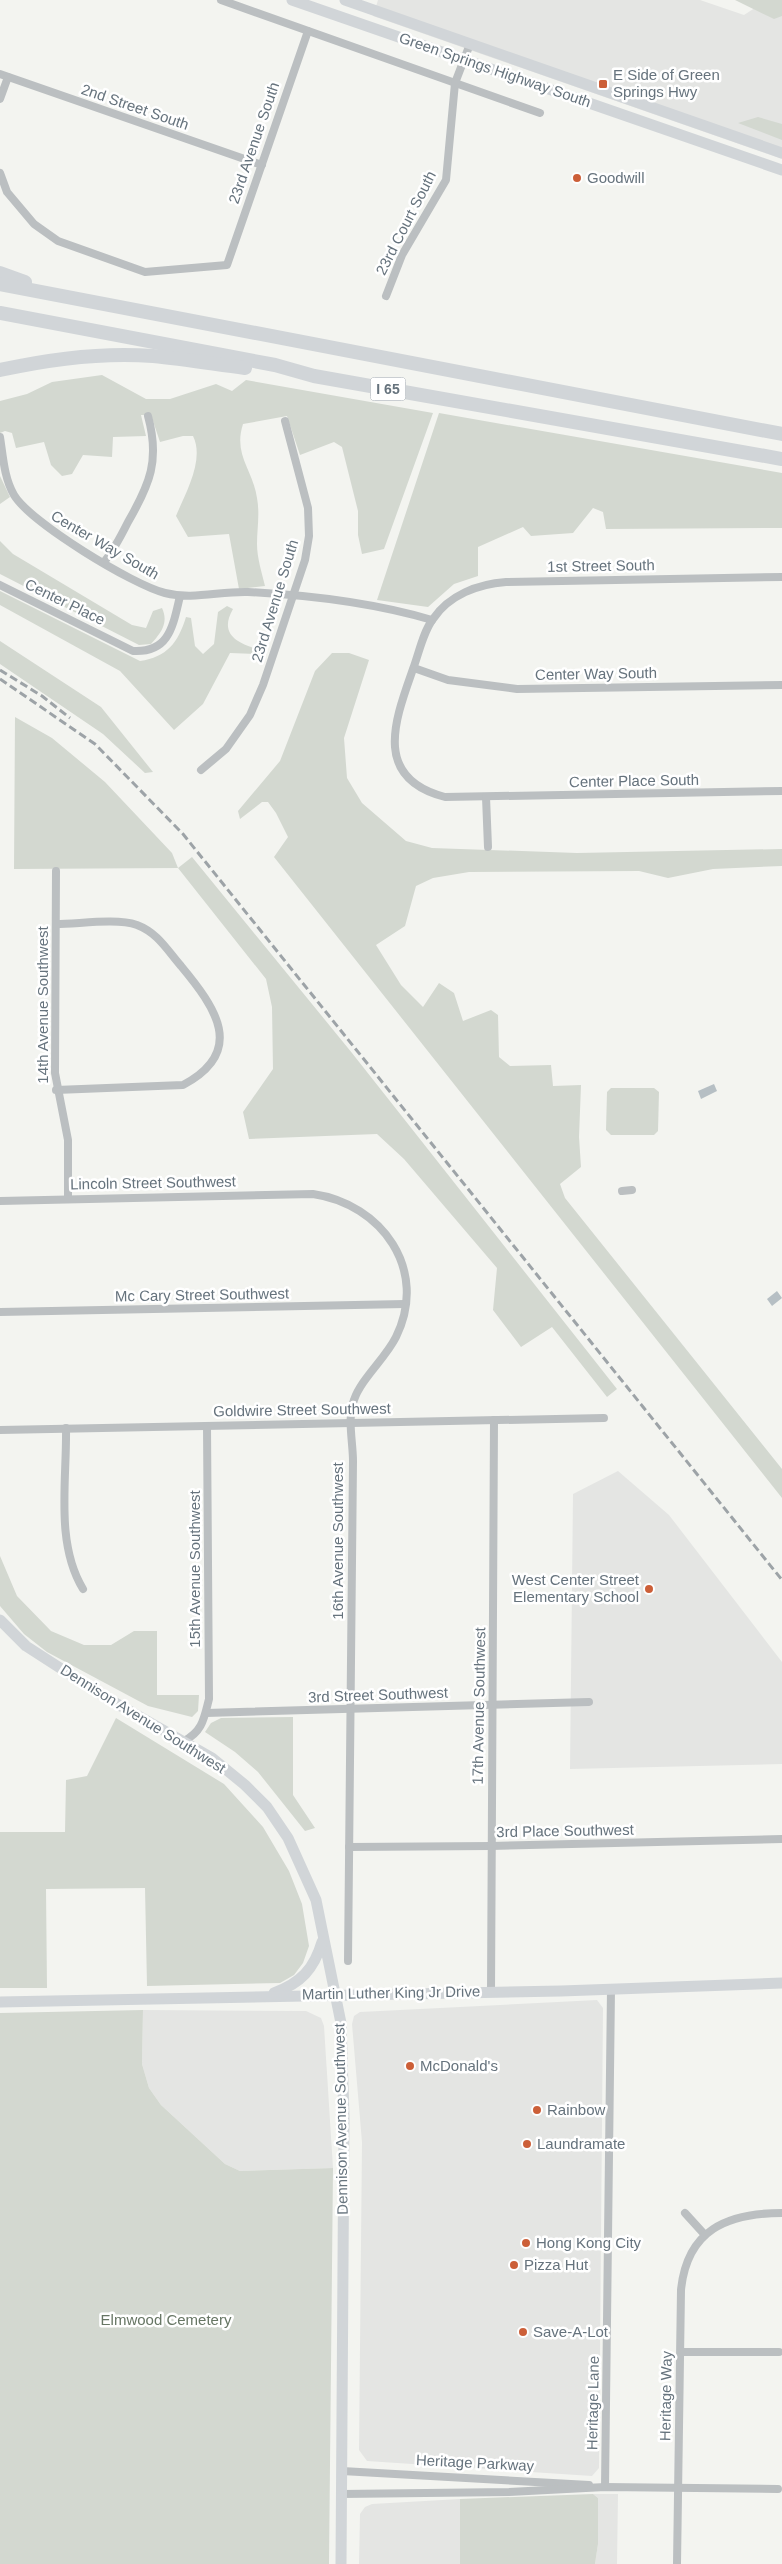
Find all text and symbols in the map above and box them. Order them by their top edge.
street label: Green Springs Highway South [397,29,593,110]
place label: E Side of Green Springs Hwy [613,66,720,100]
marker: E Side of Green Springs Hwy [597,78,609,90]
street label: 2nd Street South [79,80,191,133]
street label: 23rd Avenue South [225,80,282,206]
street label: 23rd Court South [372,168,439,278]
place label: Goodwill [587,169,645,186]
marker: Goodwill [571,172,583,184]
road number: I 65 [370,378,406,400]
street label: Center Way South [48,507,162,582]
street label: 23rd Avenue South [248,537,301,664]
street label: 1st Street South [547,556,655,575]
street label: Center Place [23,575,108,628]
street label: Center Way South [535,664,657,683]
street label: Center Place South [569,771,699,790]
street label: 14th Avenue Southwest [34,926,51,1084]
street label: Lincoln Street Southwest [70,1173,237,1192]
street label: Mc Cary Street Southwest [115,1284,290,1305]
street label: Goldwire Street Southwest [213,1399,392,1420]
street label: 16th Avenue Southwest [329,1462,346,1620]
street label: 15th Avenue Southwest [186,1490,203,1648]
place label: West Center Street Elementary School [512,1571,640,1605]
marker: West Center Street Elementary School [643,1583,655,1595]
street label: 17th Avenue Southwest [469,1626,488,1785]
street label: Dennison Avenue Southwest [58,1661,230,1777]
street label: 3rd Street Southwest [308,1684,449,1705]
street label: 3rd Place Southwest [496,1821,635,1840]
street label: Martin Luther King Jr Drive [302,1982,480,2003]
street label: Dennison Avenue Southwest [330,2022,351,2215]
place label: McDonald's [420,2057,498,2074]
marker: McDonald's [404,2060,416,2072]
place label: Rainbow [547,2101,606,2118]
marker: Rainbow [531,2104,543,2116]
place label: Laundramate [537,2135,625,2152]
marker: Laundramate [521,2138,533,2150]
place label: Hong Kong City [536,2234,642,2251]
marker: Hong Kong City [520,2237,532,2249]
place label: Pizza Hut [524,2256,589,2273]
marker: Pizza Hut [508,2259,520,2271]
park label: Elmwood Cemetery [101,2311,232,2328]
place label: Save-A-Lot [533,2323,609,2340]
marker: Save-A-Lot [517,2326,529,2338]
street label: Heritage Way [656,2350,675,2441]
street label: Heritage Lane [583,2356,602,2450]
street label: Heritage Parkway [415,2451,535,2474]

